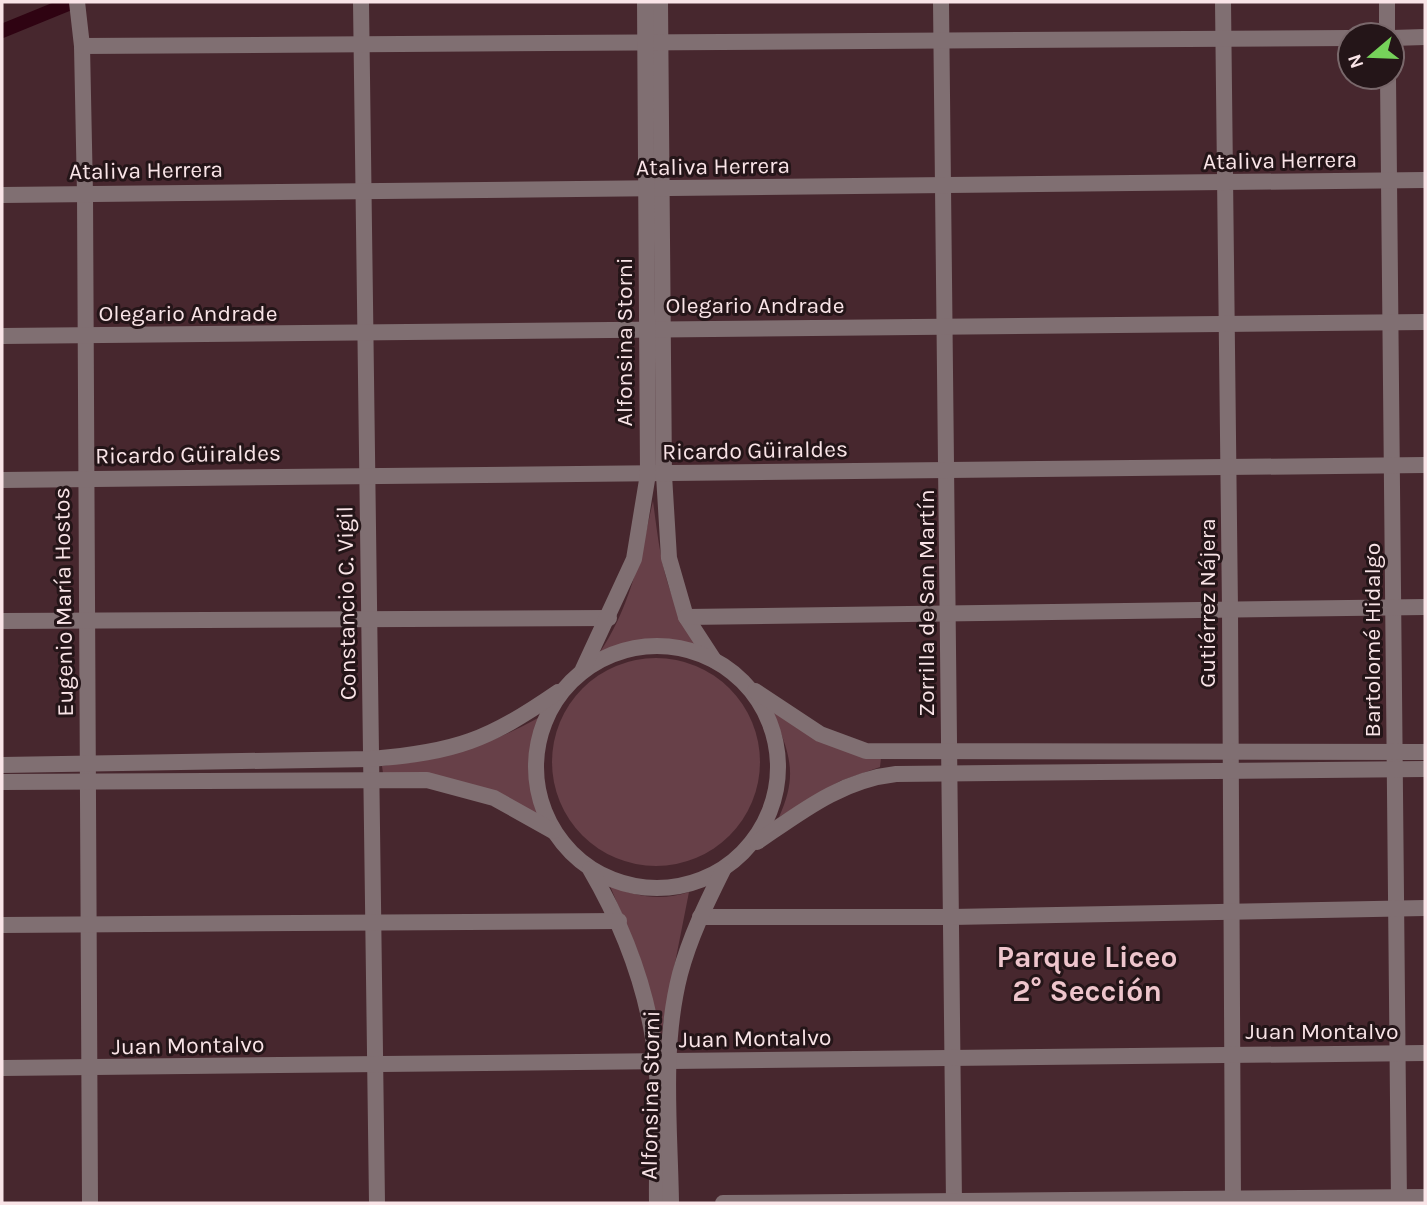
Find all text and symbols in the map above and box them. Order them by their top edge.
north arrow [1336,21,1406,91]
text: N [1343,51,1368,71]
street label: Ataliva Herrera [1203,146,1357,175]
street label: Ataliva Herrera [636,152,790,181]
street label: Ataliva Herrera [69,156,223,185]
street label: Alfonsina Storni [611,257,638,427]
street label: Olegario Andrade [665,292,845,319]
street label: Olegario Andrade [98,300,278,327]
street label: Ricardo Güiraldes [662,435,848,466]
street label: Ricardo Güiraldes [95,439,281,470]
street label: Eugenio María Hostos [48,487,79,717]
street label: Zorrilla de San Martín [913,489,940,717]
street label: Constancio C. Vigil [331,506,362,700]
street label: Gutiérrez Nájera [1194,518,1221,688]
street label: Bartolomé Hidalgo [1359,543,1386,737]
district label: Parque Liceo 2° Sección [997,939,1177,1009]
street label: Alfonsina Storni [636,1010,665,1180]
street label: Juan Montalvo [1245,1018,1399,1045]
street label: Juan Montalvo [678,1024,832,1053]
street label: Juan Montalvo [111,1031,265,1060]

